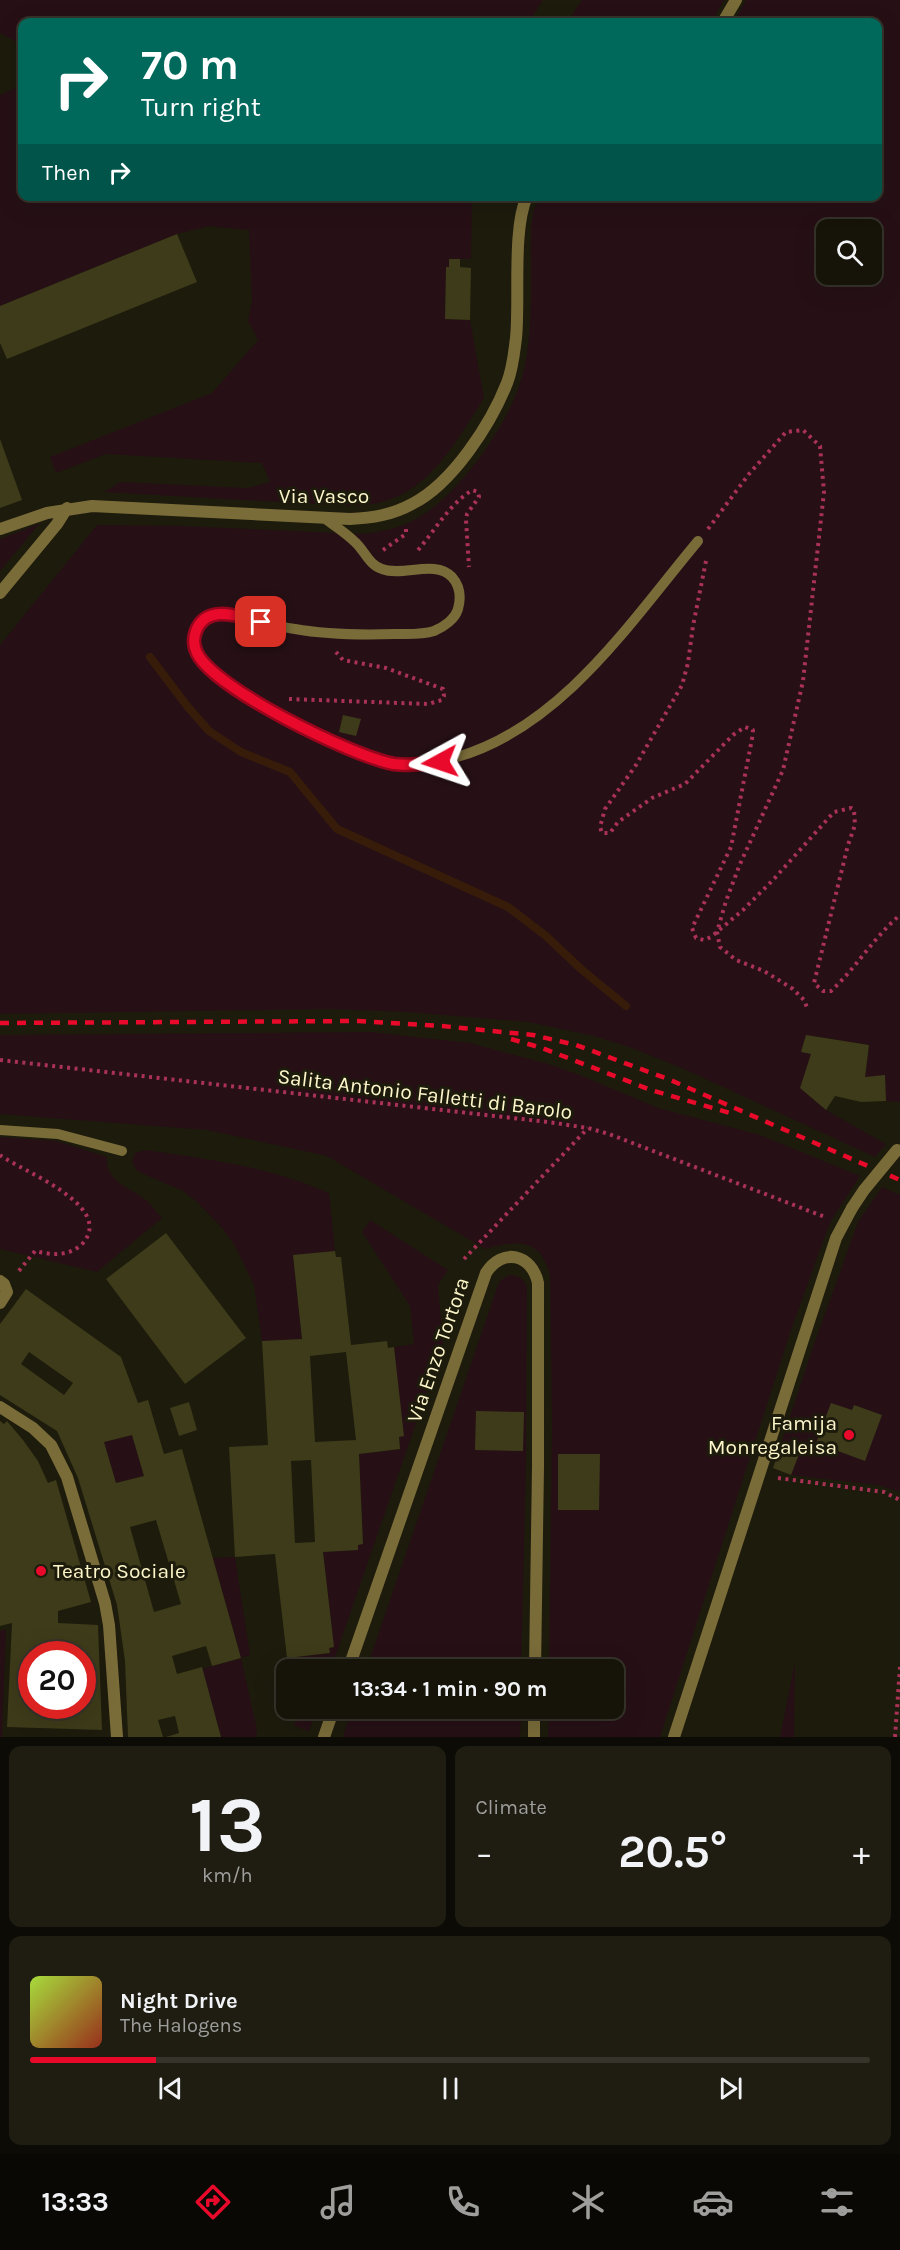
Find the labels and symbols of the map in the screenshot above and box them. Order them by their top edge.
street label: Via Vasco [279,484,369,508]
pin [235,596,286,647]
position arrow [408,730,472,794]
street label: Salita Antonio Falletti di Barolo [276,1064,574,1124]
street label: Via Enzo Tortora [402,1274,474,1426]
place label: Famija Monregaleisa [708,1411,837,1459]
marker: Famija Monregaleisa [842,1428,856,1442]
place label: Teatro Sociale [53,1559,186,1583]
marker: Teatro Sociale [34,1564,48,1578]
speed limit sign: 20 [18,1641,96,1719]

